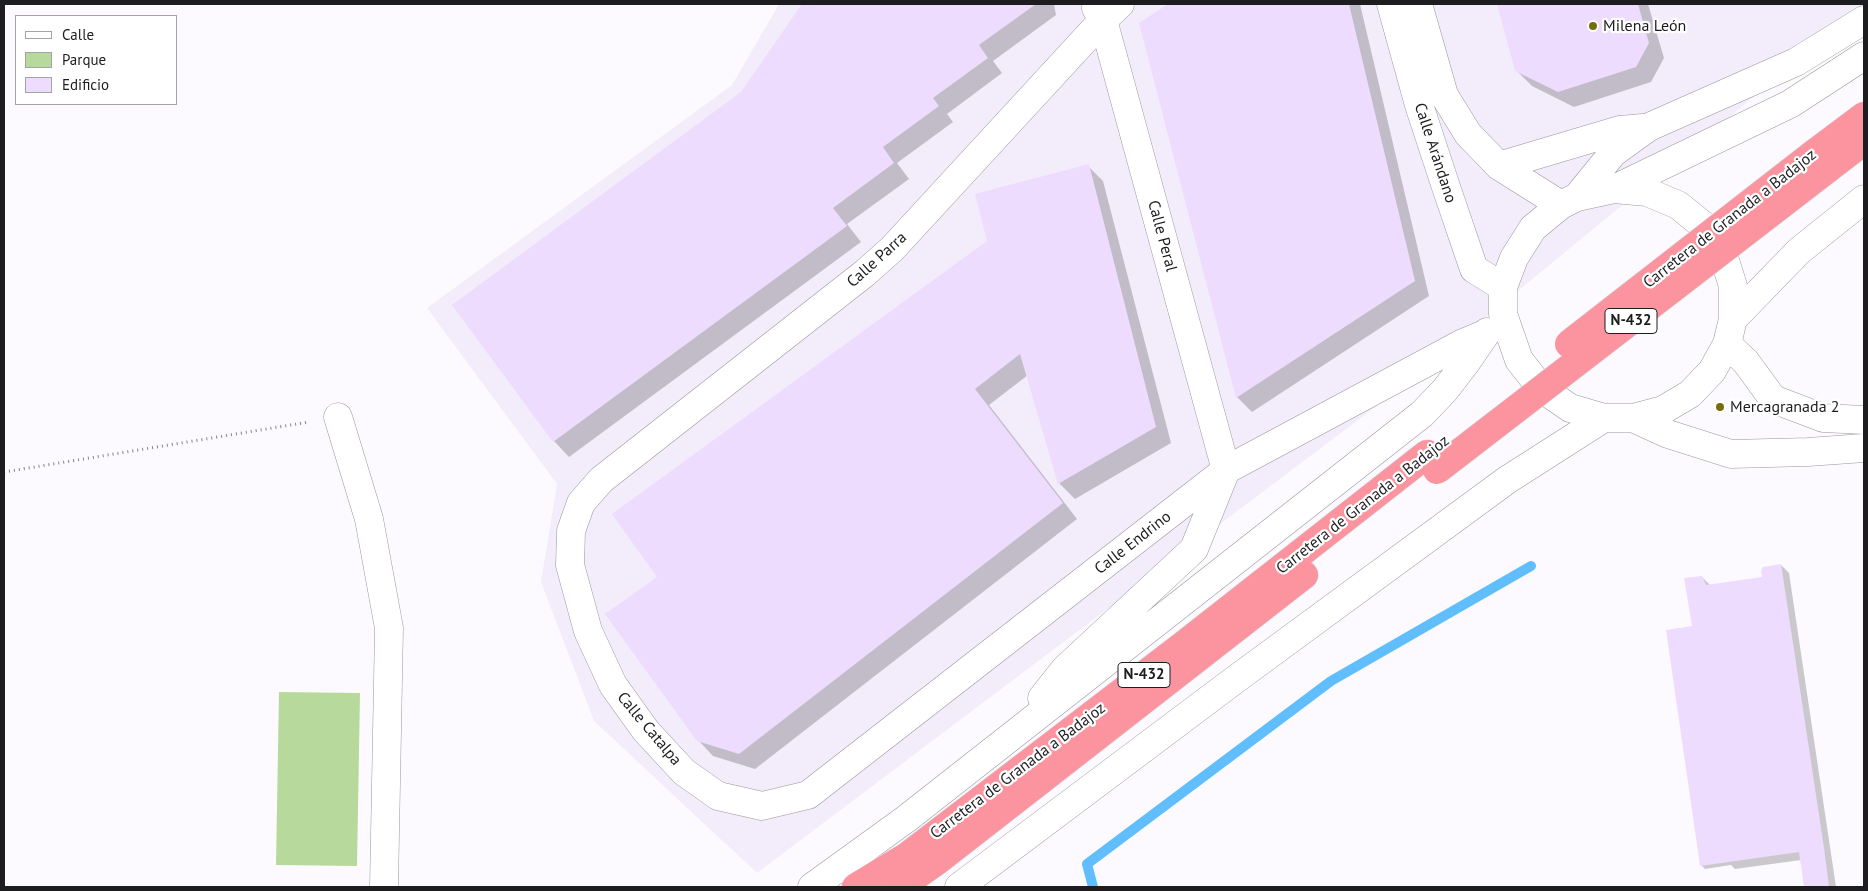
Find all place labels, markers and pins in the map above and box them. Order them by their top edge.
place label: Milena León [1603,16,1686,36]
marker: Milena León [1587,20,1599,32]
place label: Mercagranada 2 [1730,397,1840,417]
marker: Mercagranada 2 [1714,401,1726,413]

